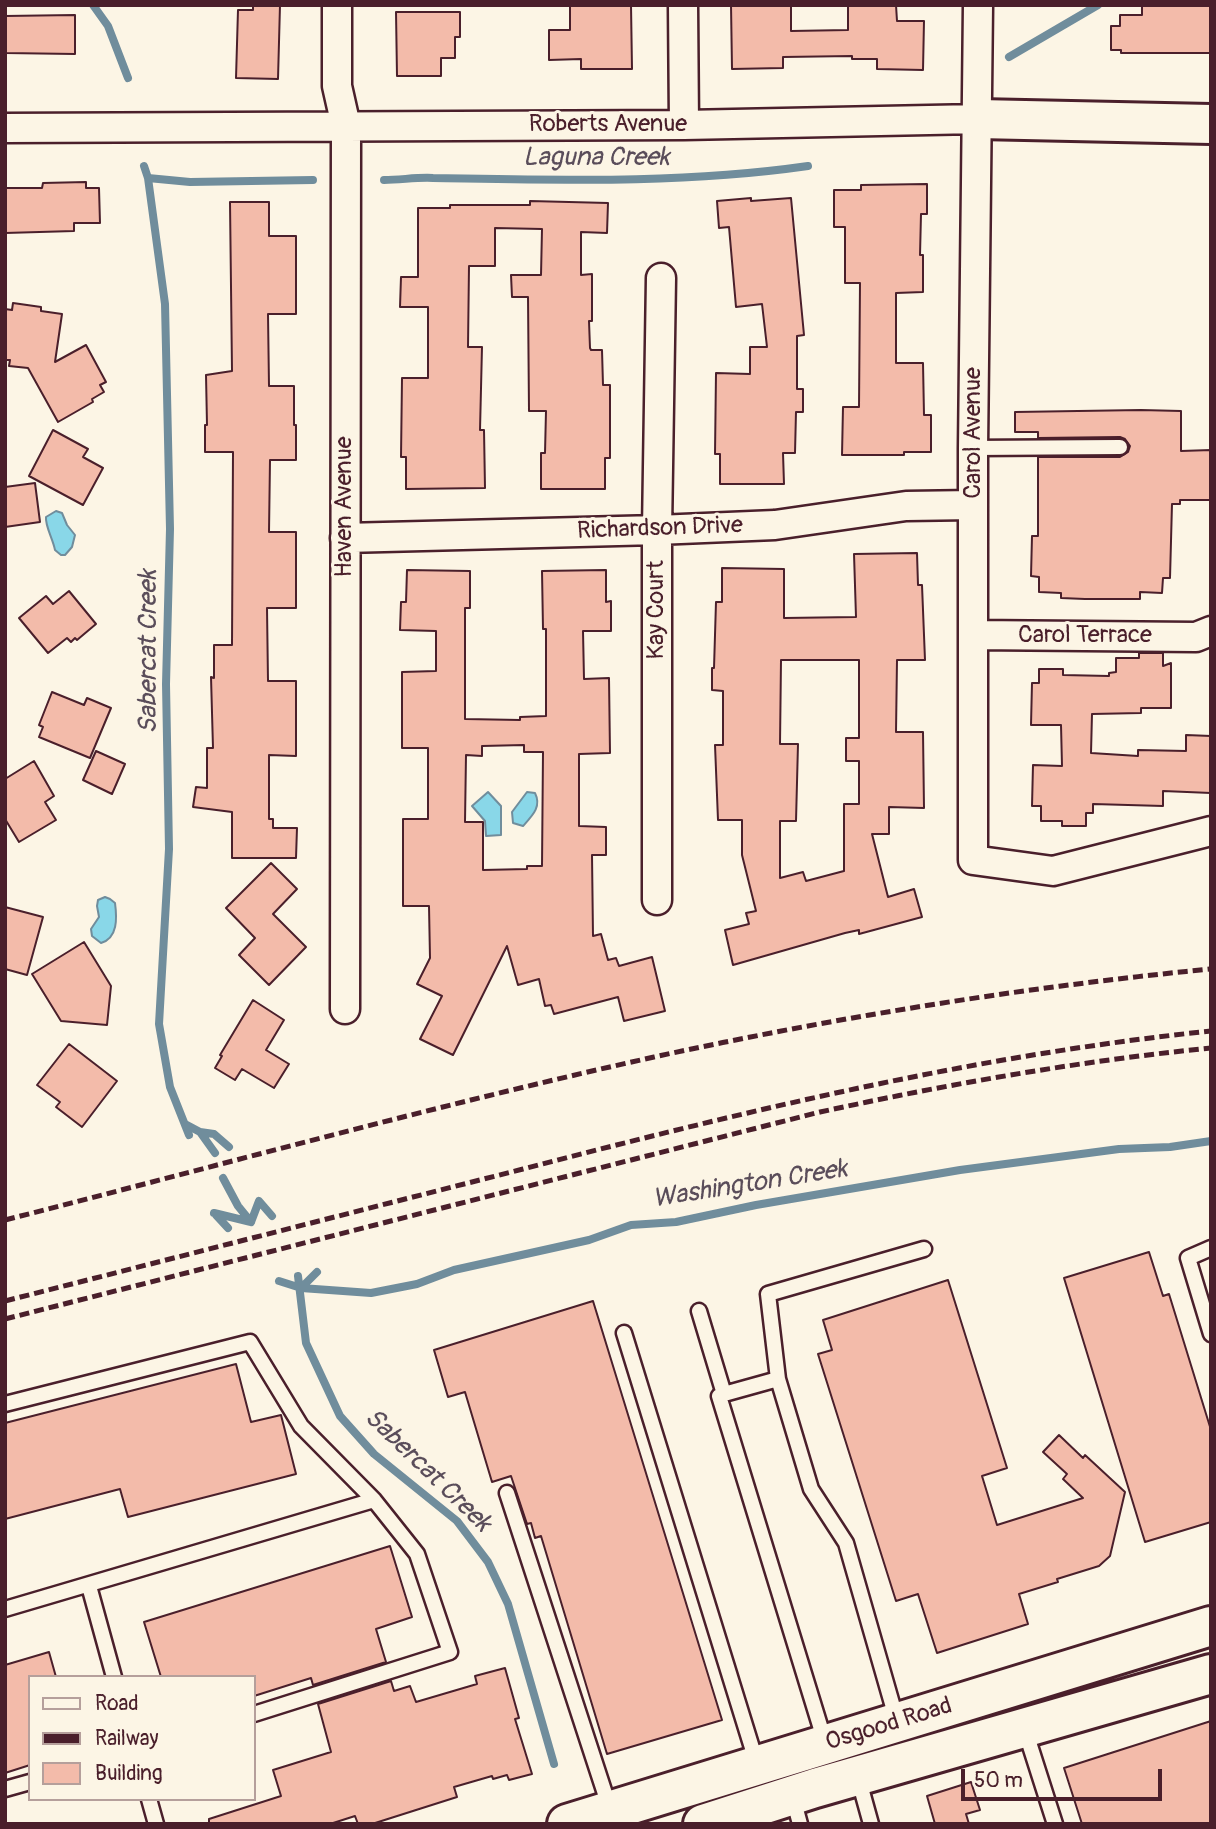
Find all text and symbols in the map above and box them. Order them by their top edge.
street label: Roberts Avenue [529,111,687,139]
water label: Laguna Creek [523,142,669,174]
street label: Carol Avenue [960,367,988,499]
street label: Haven Avenue [331,436,359,578]
street label: Richardson Drive [577,512,743,546]
street label: Kay Court [643,560,671,660]
water label: Sabercat Creek [133,570,165,734]
street label: Carol Terrace [1018,622,1152,650]
water label: Washington Creek [651,1154,849,1216]
water label: Sabercat Creek [357,1403,497,1539]
legend [28,1675,256,1801]
text: Road [95,1690,139,1717]
street label: Osgood Road [822,1692,956,1758]
text: Railway [95,1725,159,1752]
scale bar [964,1756,1165,1800]
text: Building [95,1760,162,1787]
text: 50 m [974,1767,1023,1794]

